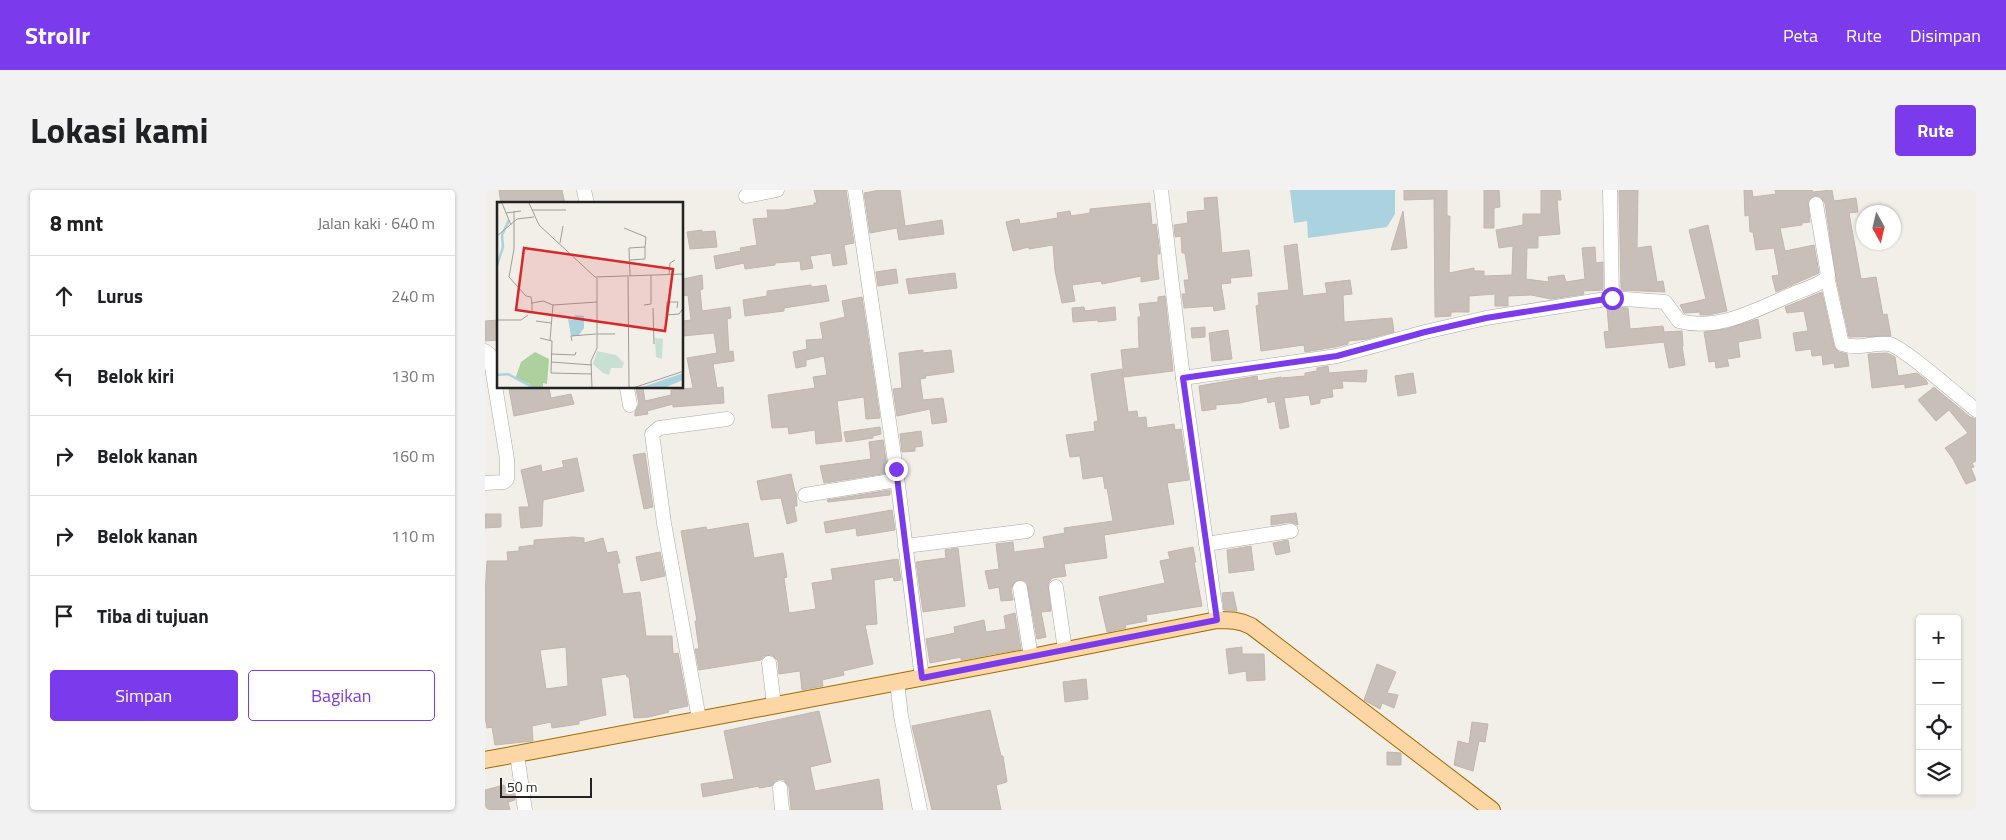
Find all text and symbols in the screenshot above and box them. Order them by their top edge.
text: Strollr [25,17,90,53]
text: Peta [1783,22,1818,49]
text: Rute [1846,22,1882,49]
text: Disimpan [1910,22,1981,49]
text: Lokasi kami [30,103,209,157]
button: Rute [1895,105,1976,156]
inset map [497,202,684,389]
north arrow [1856,205,1901,250]
text: 8 mnt [50,207,103,239]
text: Jalan kaki · 640 m [317,211,435,235]
text: Lurus [97,281,143,310]
icon: ahead [50,282,78,310]
text: 240 m [391,284,435,308]
route start [1601,287,1624,310]
text: Belok kiri [97,361,174,390]
icon: left [50,362,78,390]
text: 130 m [391,364,435,388]
text: Belok kanan [97,441,198,470]
icon: right [50,442,78,470]
text: 160 m [391,444,435,468]
route end [885,458,908,481]
text: Belok kanan [97,521,198,550]
icon: right [50,522,78,550]
text: 110 m [391,524,435,548]
text: Tiba di tujuan [97,601,209,630]
icon: arrive [50,602,78,630]
map controls [1916,615,1961,795]
button: + [1916,615,1961,660]
button: − [1916,660,1961,705]
button: Simpan [50,670,238,721]
button: Bagikan [248,670,435,721]
button: locate [1916,705,1961,750]
button: layers [1916,750,1961,795]
scale bar [500,775,593,798]
text: 50 m [507,776,537,797]

